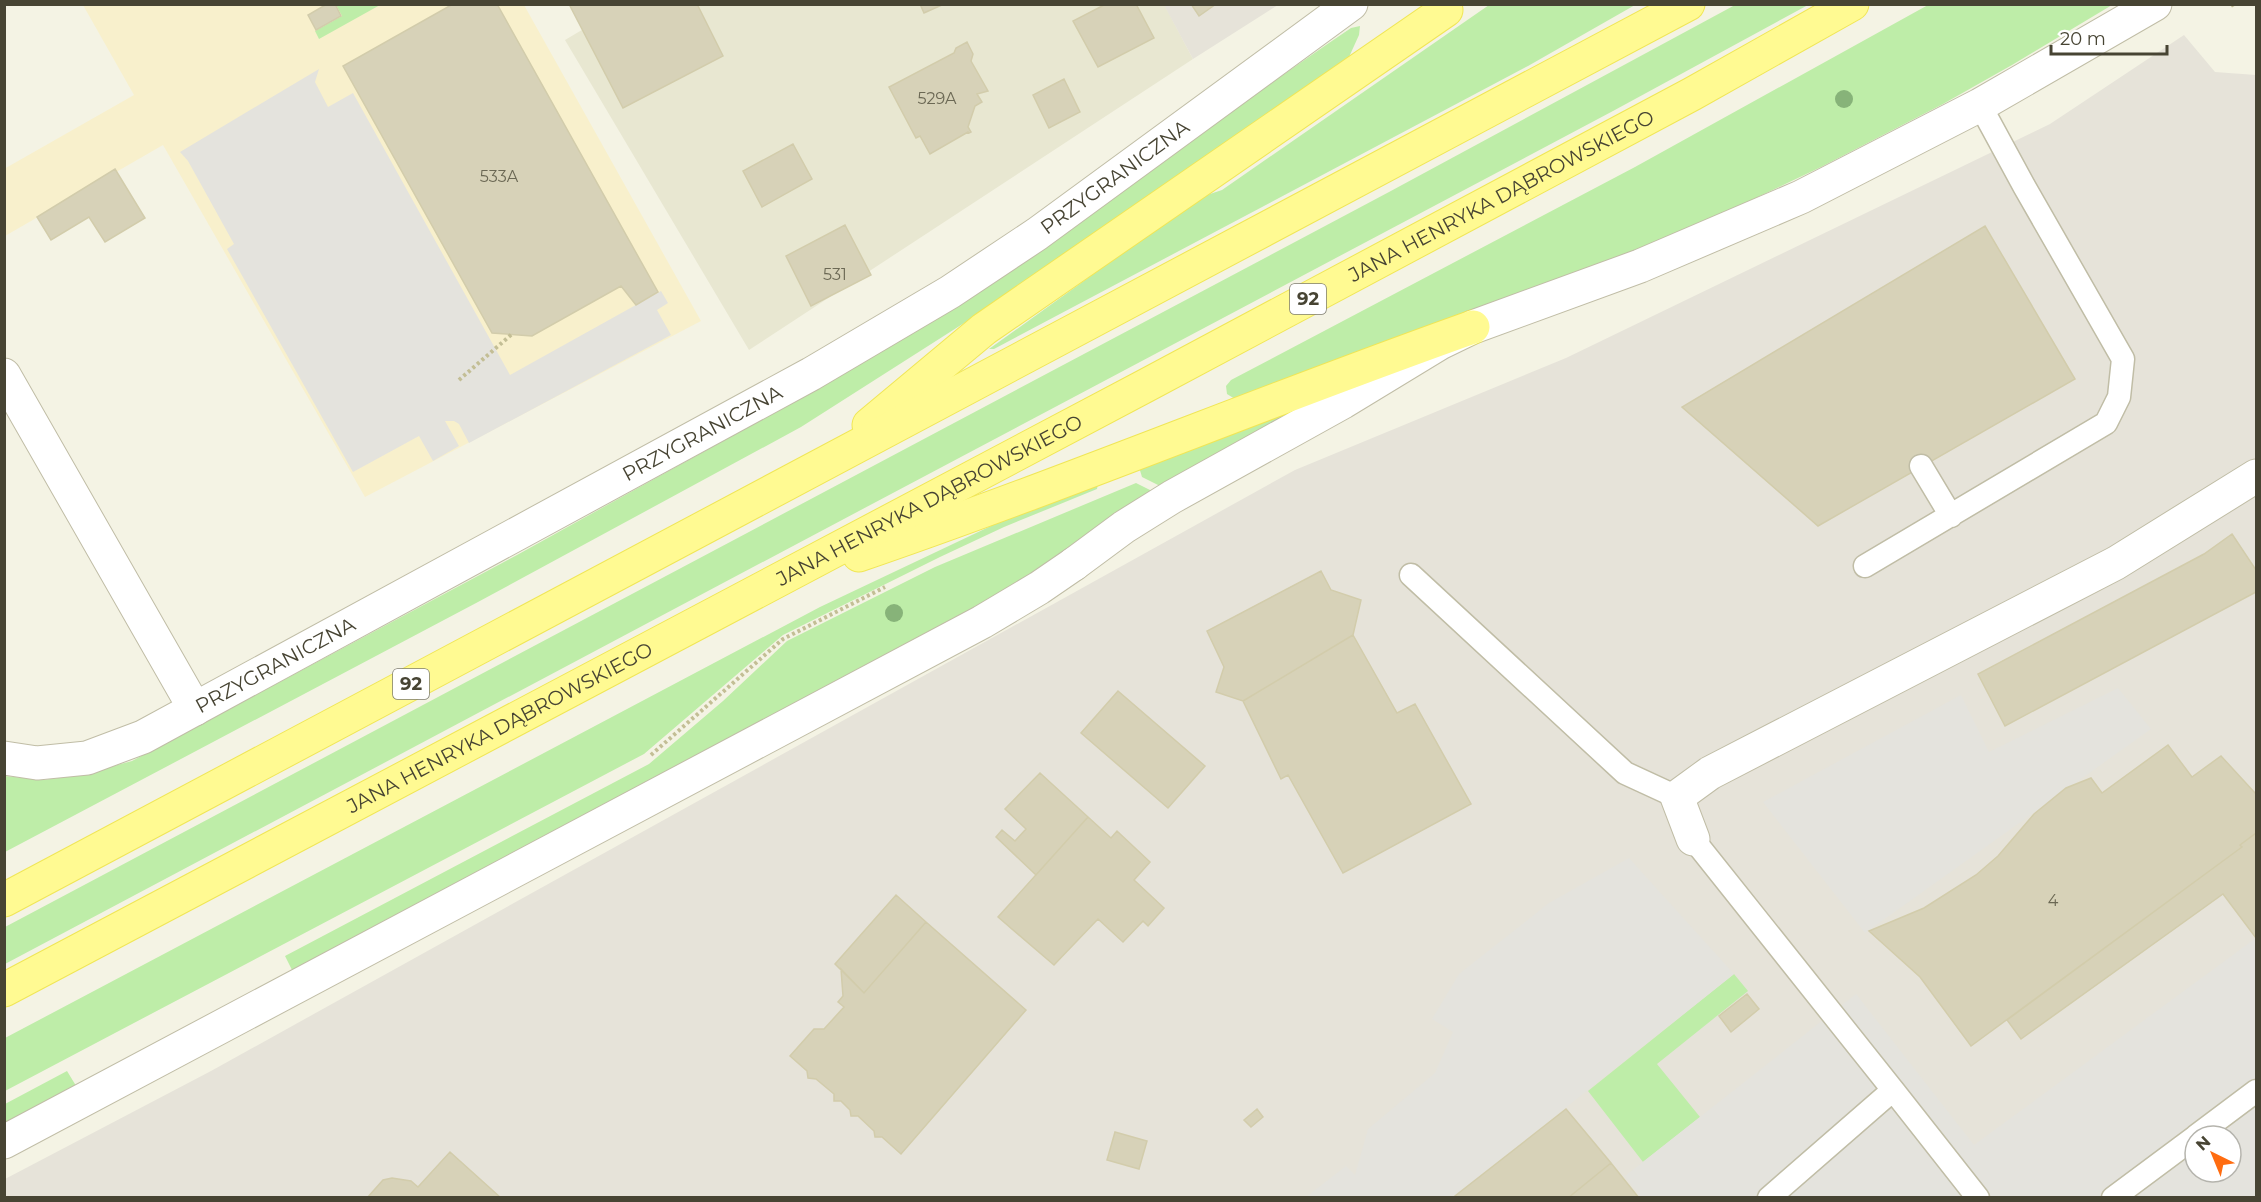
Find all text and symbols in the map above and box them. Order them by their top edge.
scale bar [2051,18,2166,56]
text: 20 m [2060,28,2106,50]
house number: 529A [917,89,957,108]
street label: JANA HENRYKA DĄBROWSKIEGO [1344,105,1658,287]
street label: PRZYGRANICZNA [1036,114,1194,239]
house number: 533A [480,167,519,186]
house number: 531 [823,265,847,284]
road number: 92 [1290,284,1326,314]
street label: PRZYGRANICZNA [618,380,787,486]
street label: JANA HENRYKA DĄBROWSKIEGO [771,409,1086,591]
street label: PRZYGRANICZNA [191,612,360,718]
street label: JANA HENRYKA DĄBROWSKIEGO [342,637,657,819]
road number: 92 [393,669,429,699]
house number: 4 [2048,891,2059,910]
north arrow [2183,1124,2243,1184]
text: N [2192,1132,2214,1155]

